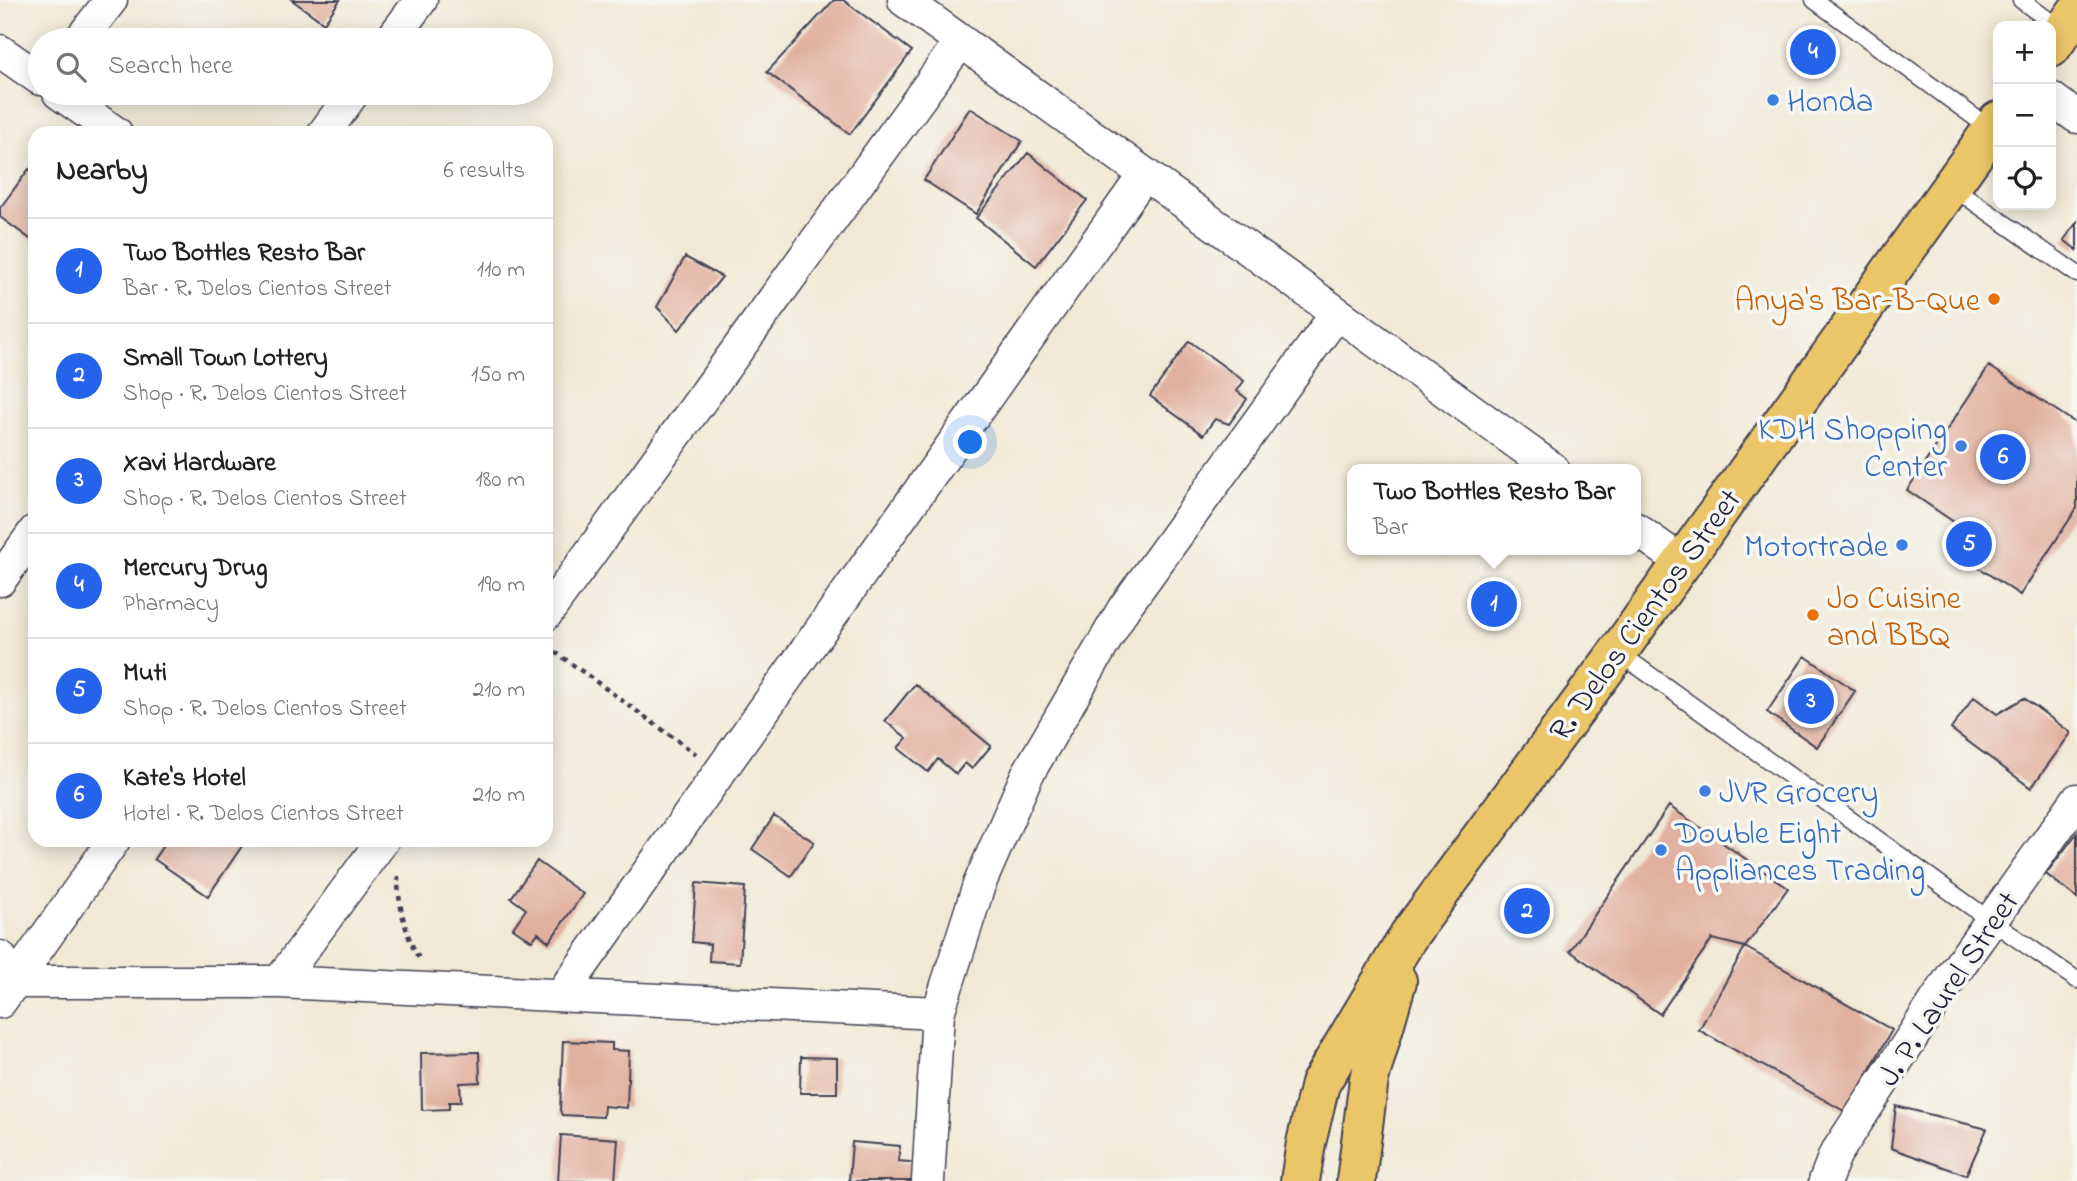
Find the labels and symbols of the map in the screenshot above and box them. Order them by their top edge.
pin: 4 [1790,26,1836,78]
place label: Honda [1787,80,1873,127]
marker: Honda [1765,92,1781,108]
place label: Anya's Bar-B-Que [1734,279,1981,326]
marker: Anya's Bar-B-Que [1986,291,2002,307]
place label: KDH Shopping Center [1758,408,1947,492]
your location [953,425,987,459]
pin: 6 [1980,431,2026,483]
marker: KDH Shopping Center [1953,438,1969,454]
street label: R. Delos Cientos Street [1539,480,1755,752]
pin: 5 [1946,518,1992,570]
place label: Motortrade [1744,525,1889,572]
marker: Motortrade [1894,537,1910,553]
place label: Jo Cuisine and BBQ [1827,577,1962,661]
pin: 1 [1471,578,1517,630]
marker: Jo Cuisine and BBQ [1805,607,1821,623]
pin: 3 [1788,675,1834,727]
place label: JVR Grocery [1719,771,1878,818]
marker: JVR Grocery [1697,783,1713,799]
place label: Double Eight Appliances Trading [1674,812,1925,896]
marker: Double Eight Appliances Trading [1653,842,1669,858]
street label: J. P. Laurel Street [1867,883,2033,1097]
pin: 2 [1504,885,1550,937]

